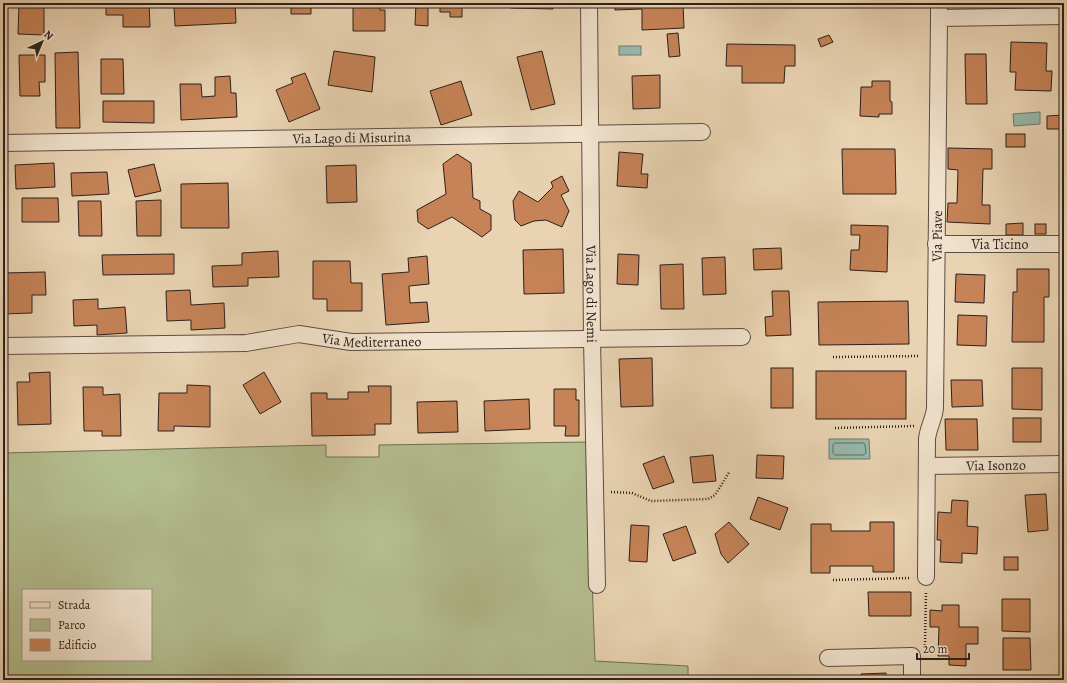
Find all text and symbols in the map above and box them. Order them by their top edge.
north arrow [22,22,62,62]
text: N [41,27,57,43]
street label: Via Lago di Misurina [292,127,412,148]
street label: Via Piave [927,210,947,263]
street label: Via Ticino [971,235,1029,254]
street label: Via Lago di Nemi [582,244,602,343]
street label: Via Mediterraneo [320,328,422,352]
street label: Via Isonzo [965,455,1026,475]
legend [22,589,152,661]
text: Strada [58,597,91,613]
text: Parco [58,617,85,633]
scale bar [917,635,969,661]
text: Edificio [58,637,96,653]
text: 20 m [923,641,947,657]

